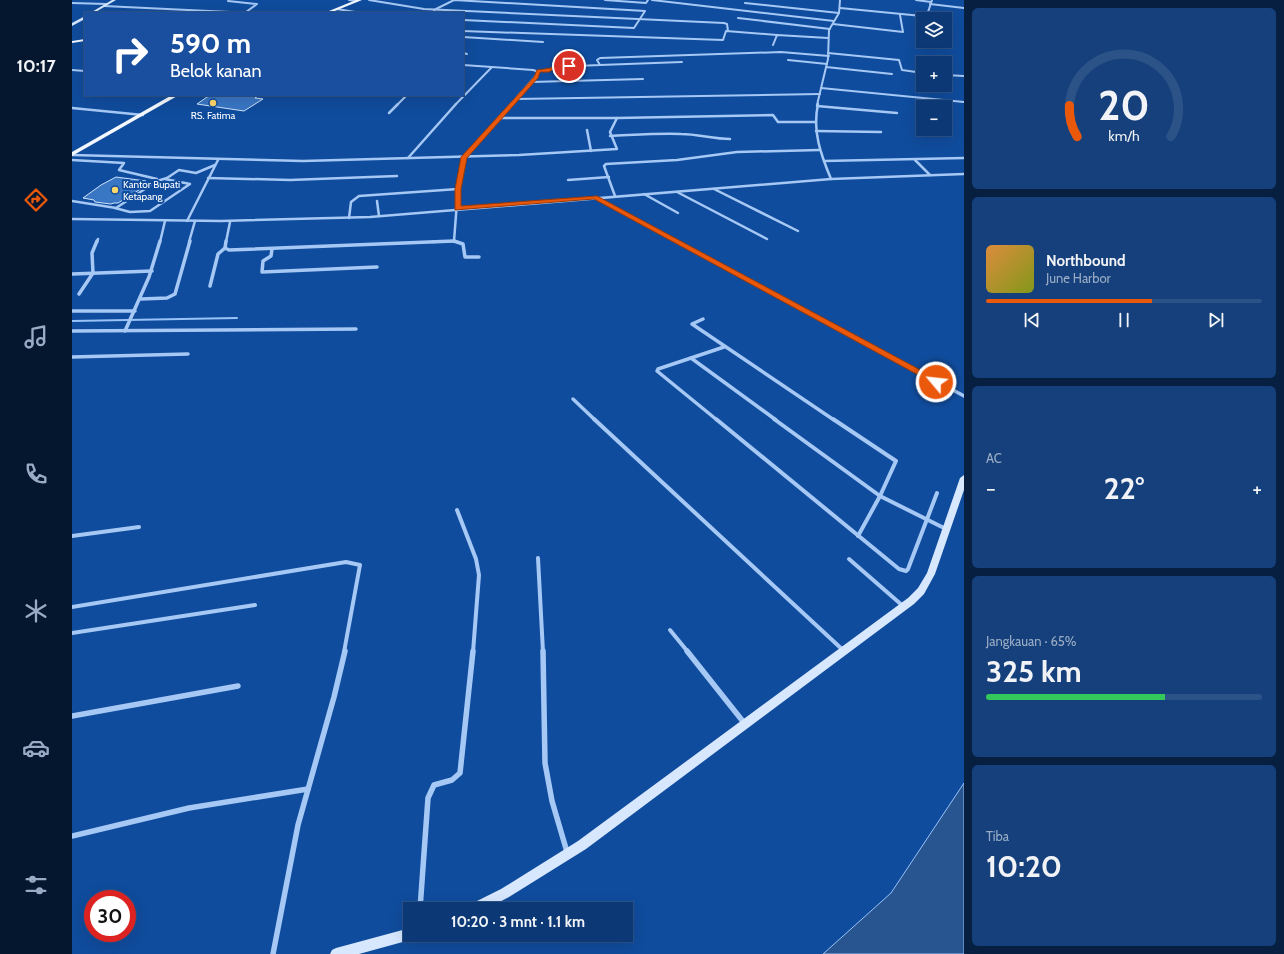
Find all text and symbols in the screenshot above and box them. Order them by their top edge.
map controls [916,12,952,136]
button: layers [916,12,952,48]
text: 590 m [170,26,251,60]
icon: right [104,28,156,80]
pin [552,49,586,83]
text: 10:17 [16,55,56,77]
icon: arrive [558,55,580,77]
button: + [916,56,952,92]
text: Belok kanan [170,60,262,82]
text: 20 [1098,79,1150,129]
marker: RS. Fatima [208,98,218,108]
button: − [916,100,952,136]
place label: RS. Fatima [191,109,236,122]
text: km/h [1108,126,1140,144]
place label: Kantor Bupati Ketapang [123,178,180,203]
marker: Kantor Bupati Ketapang [110,185,120,195]
icon: directions [22,186,50,214]
text: Northbound [1046,252,1126,270]
text: June Harbor [1046,270,1111,286]
icon: previous [1021,309,1043,331]
icon: pause [1113,309,1135,331]
icon: next [1205,309,1227,331]
icon: music [22,323,50,351]
position arrow [915,361,957,403]
text: AC [986,450,1002,466]
icon: phone [22,460,50,488]
text: 22° [1104,470,1144,507]
text: − [986,475,996,502]
text: + [1252,475,1262,502]
icon: climate [22,597,50,625]
text: Jangkauan · 65% [986,633,1077,649]
text: 325 km [986,653,1082,690]
icon: car [22,734,50,762]
text: Tiba [986,828,1009,844]
text: 10:20 [986,848,1062,885]
icon: filters [22,871,50,899]
speed limit sign: 30 [84,890,136,942]
text: 10:20 · 3 mnt · 1.1 km [451,913,585,931]

